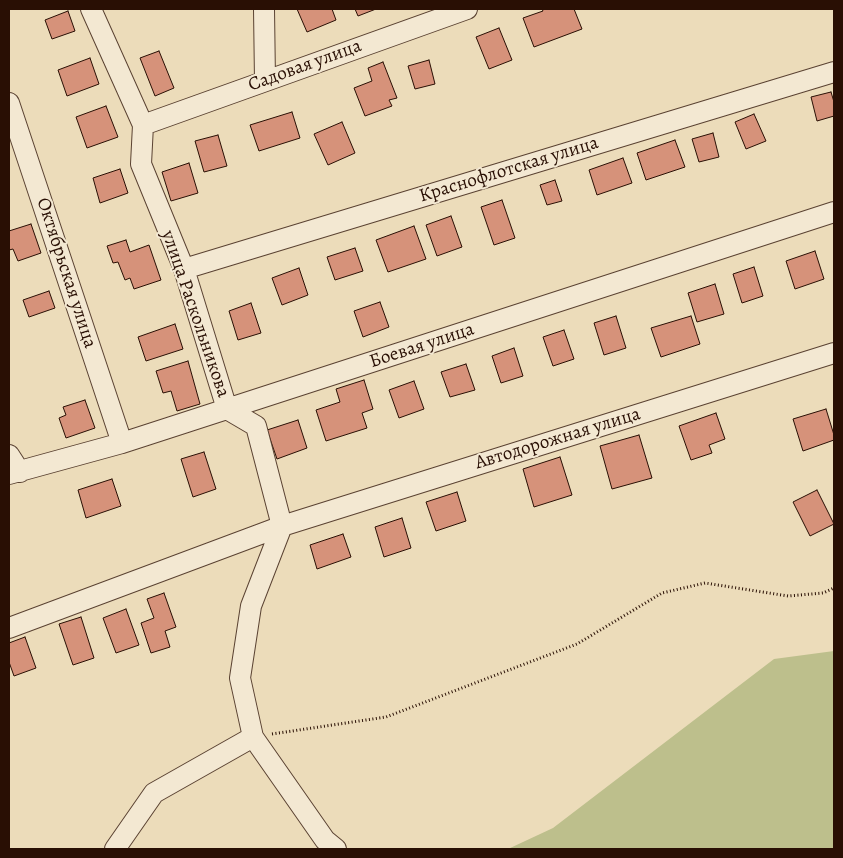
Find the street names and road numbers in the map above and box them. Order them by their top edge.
street label: Садовая улица [245,35,365,97]
street label: Краснофлотская улица [417,132,601,208]
street label: Октябрьская улица [31,195,101,351]
street label: улица Раскольникова [156,227,234,401]
street label: Боевая улица [367,318,477,374]
street label: Автодорожная улица [473,403,643,475]

